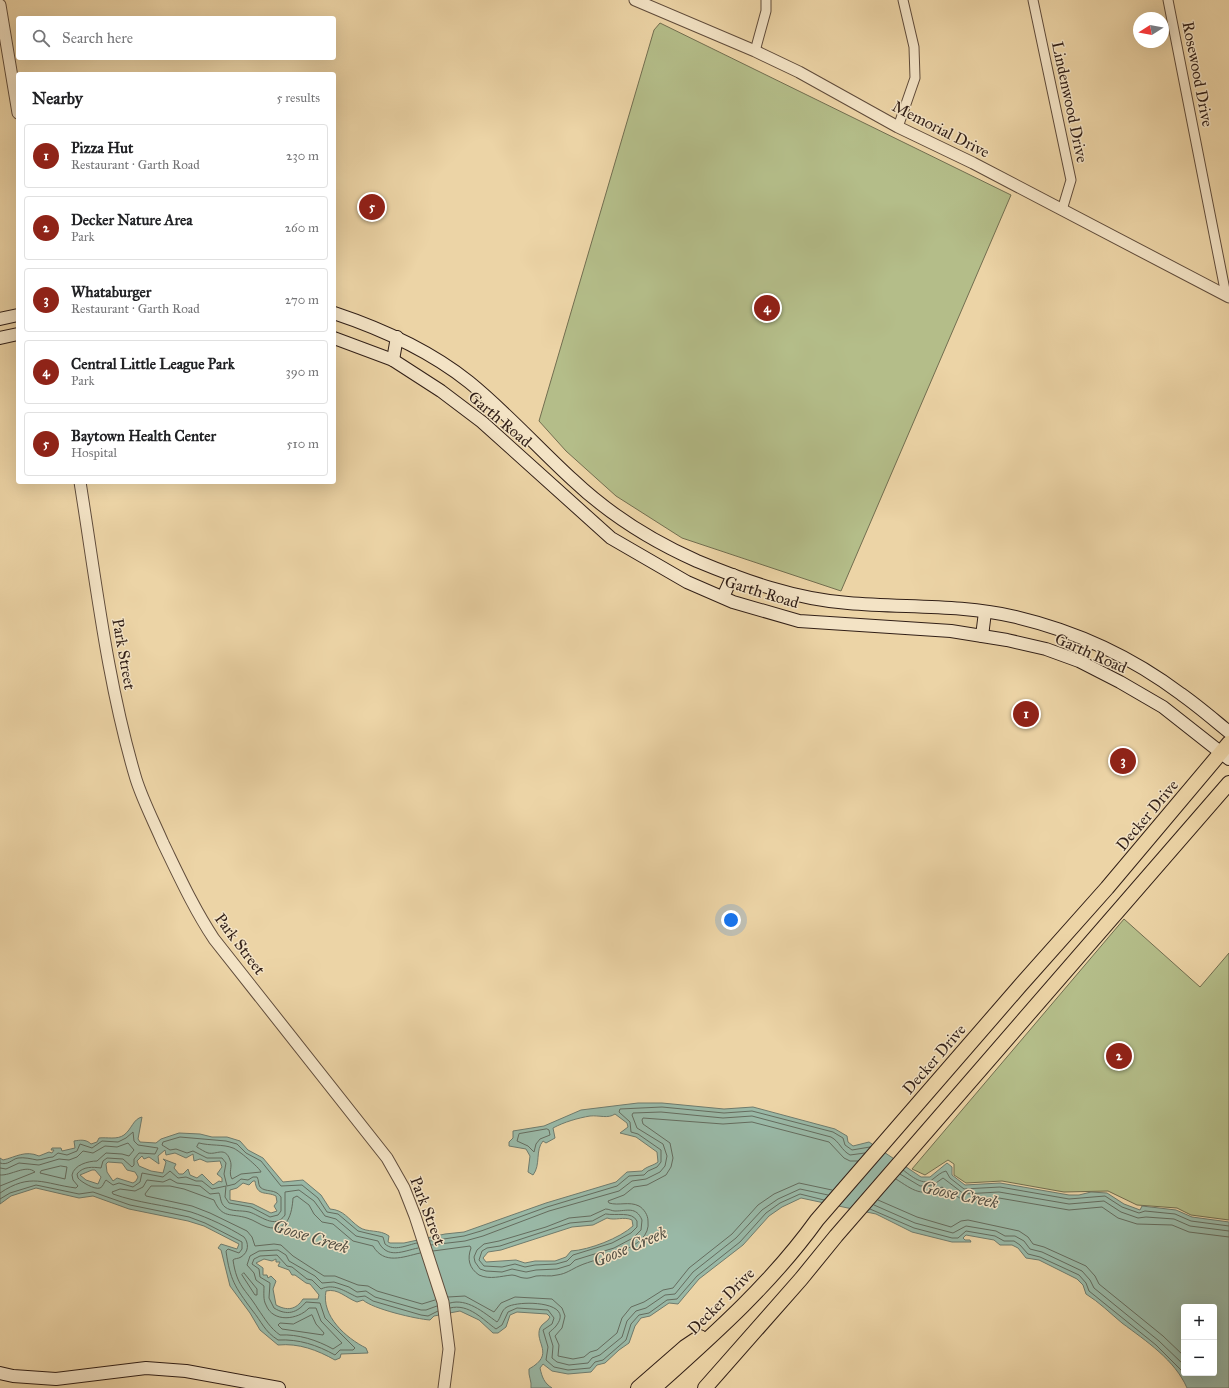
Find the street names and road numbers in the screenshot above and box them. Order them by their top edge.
street label: Rosewood Drive [1178,20,1218,129]
street label: Lindenwood Drive [1048,40,1092,165]
street label: Memorial Drive [889,96,993,162]
street label: Garth Road [465,387,535,451]
street label: Garth Road [723,572,801,612]
street label: Park Street [108,617,140,691]
street label: Garth Road [1052,629,1130,677]
street label: Decker Drive [1112,776,1182,854]
street label: Park Street [211,909,269,979]
street label: Decker Drive [898,1020,970,1098]
street label: Park Street [406,1174,450,1248]
street label: Decker Drive [684,1263,759,1338]

